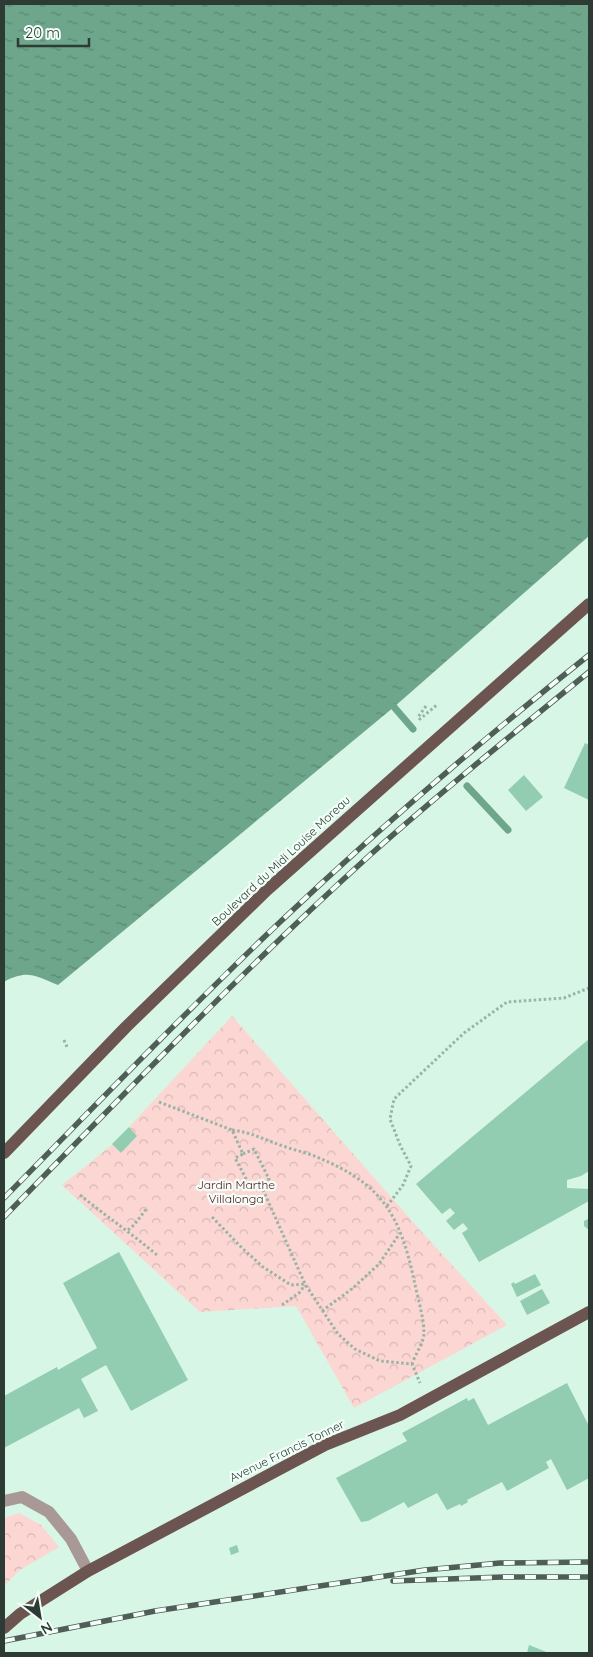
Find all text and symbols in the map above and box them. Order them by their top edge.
scale bar [18,15,89,47]
text: 20 m [25,23,60,42]
street label: Boulevard du Midi Louise Moreau [208,792,353,929]
park label: Jardin Marthe Villalonga [197,1177,275,1206]
street label: Avenue Francis Tonner [227,1416,347,1485]
north arrow [15,1592,65,1642]
text: N [38,1618,56,1639]

